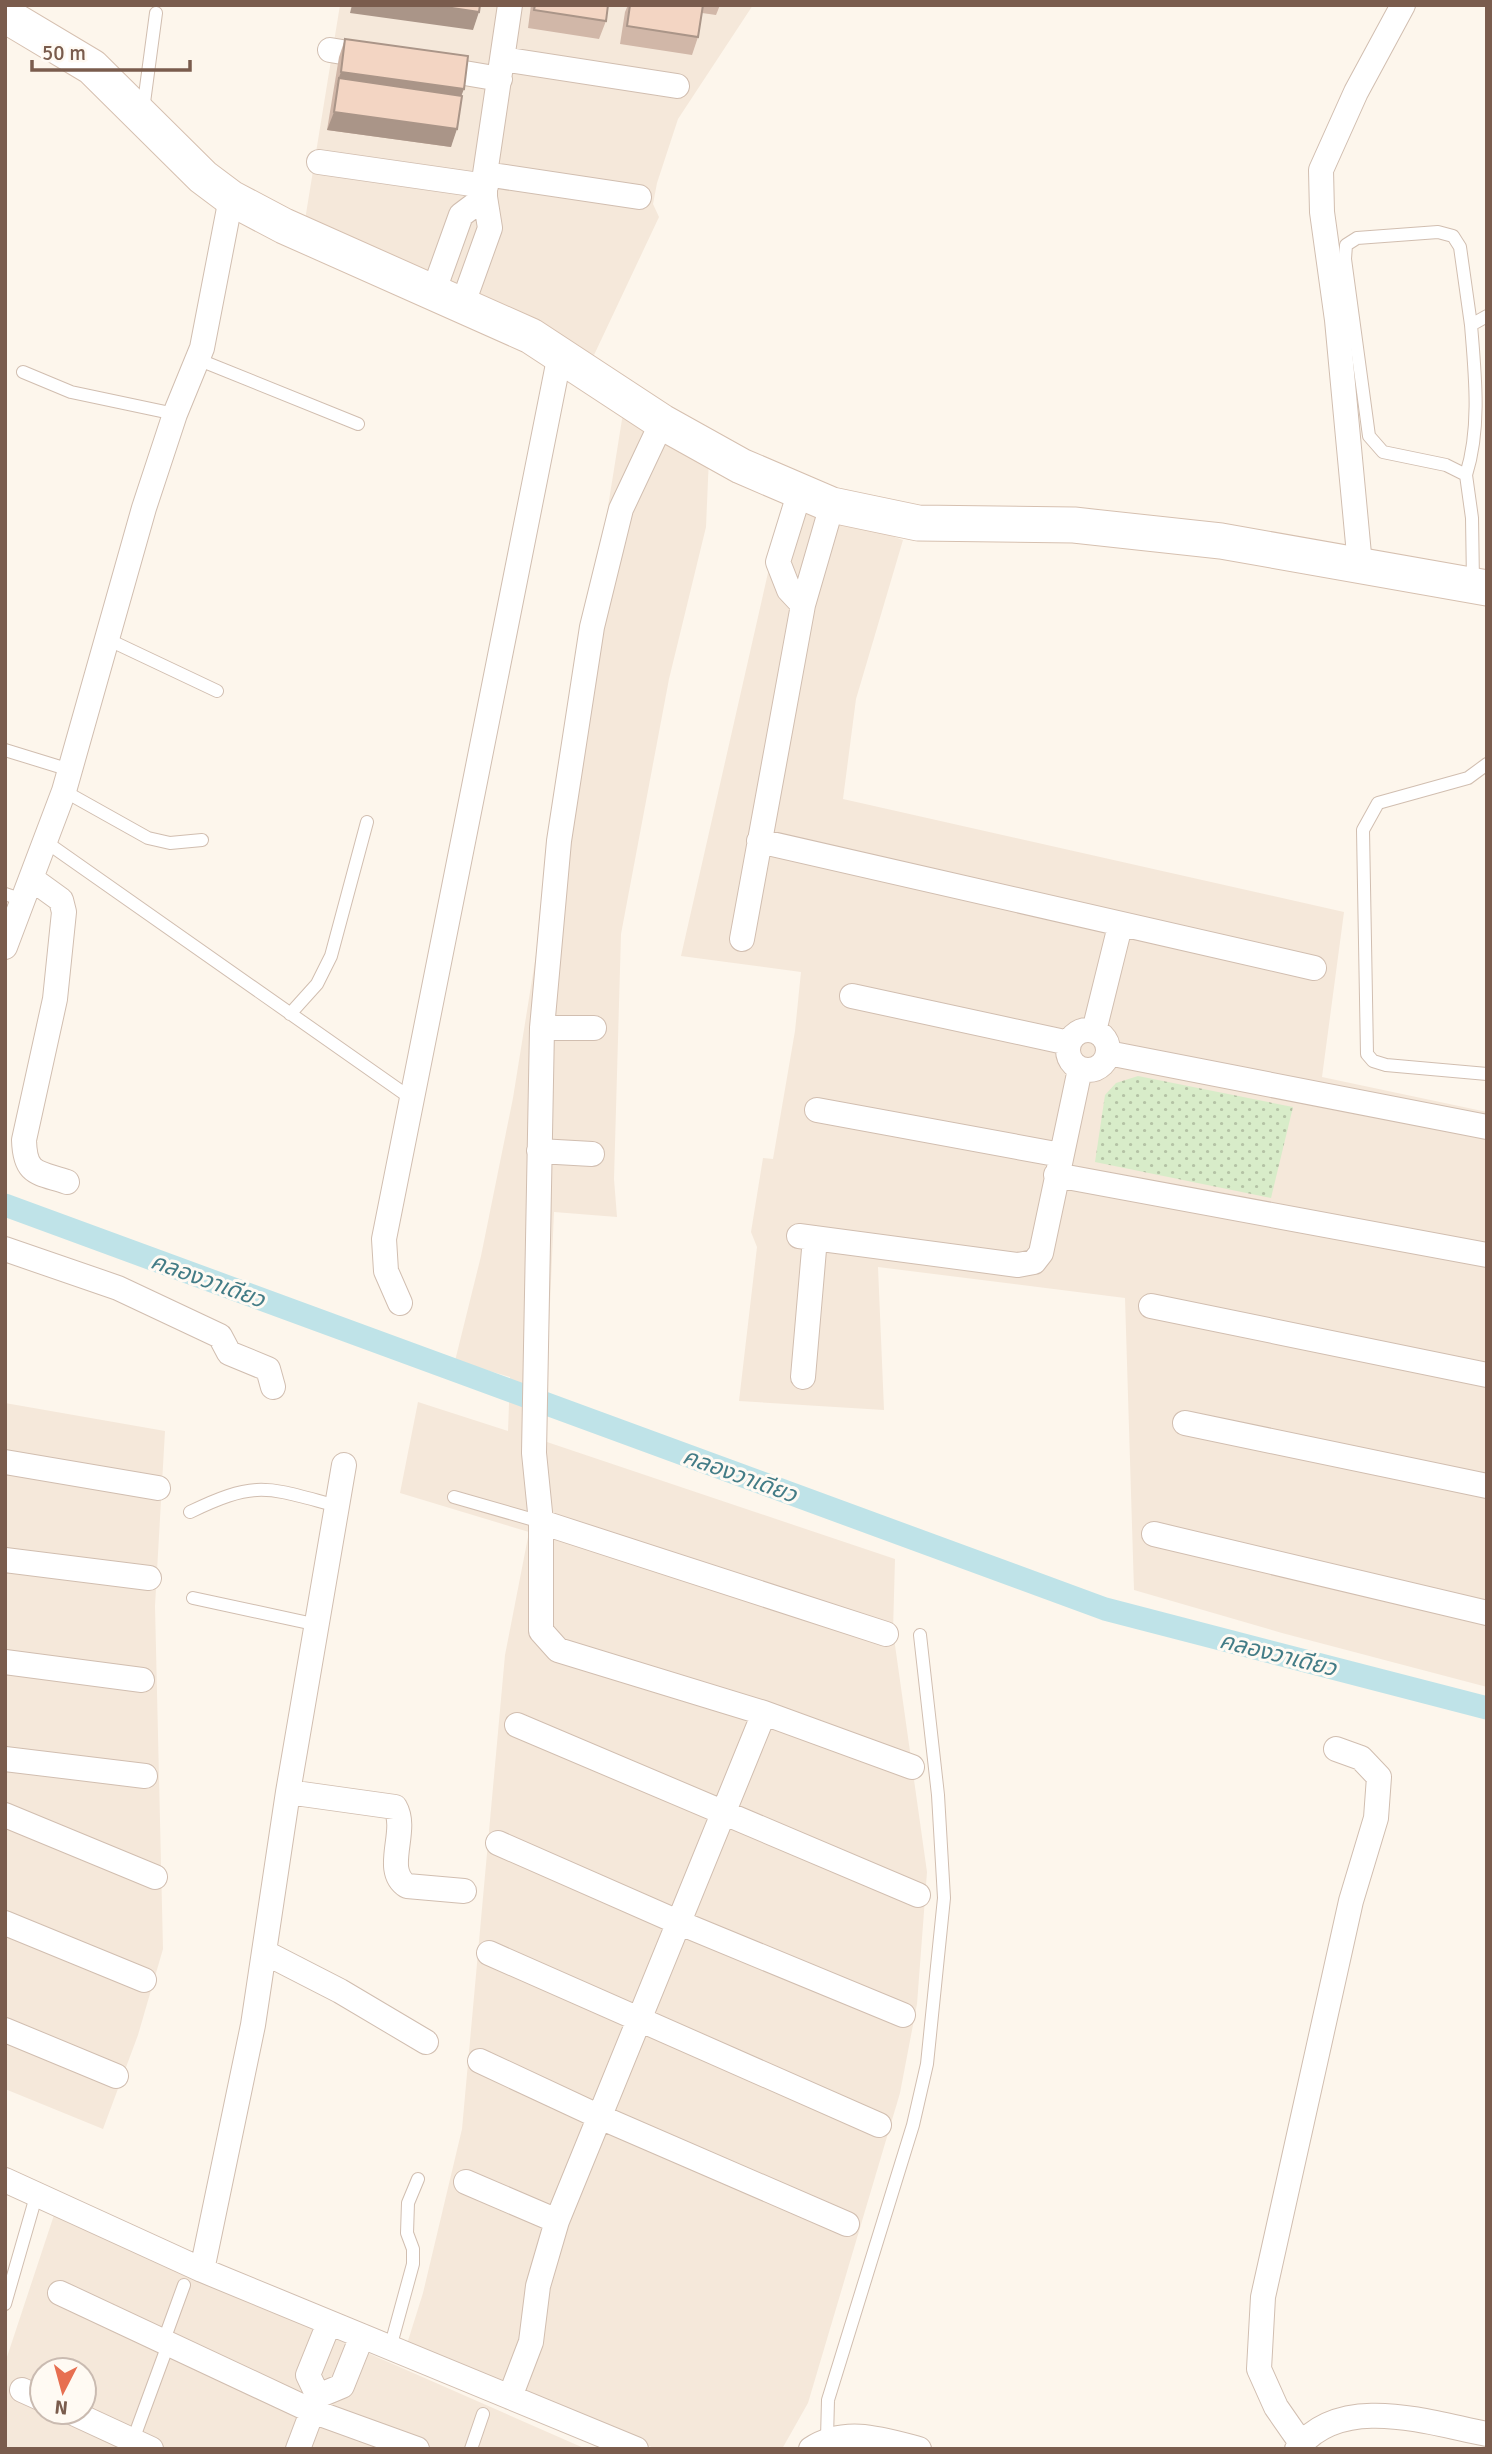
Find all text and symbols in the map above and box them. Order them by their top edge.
scale bar [32,28,189,72]
text: 50 m [42,40,86,66]
water label: คลองวาเดียว [147,1246,269,1315]
water label: คลองวาเดียว [679,1441,801,1510]
water label: คลองวาเดียว [1217,1626,1340,1683]
north arrow [28,2356,98,2426]
text: N [54,2394,69,2420]

